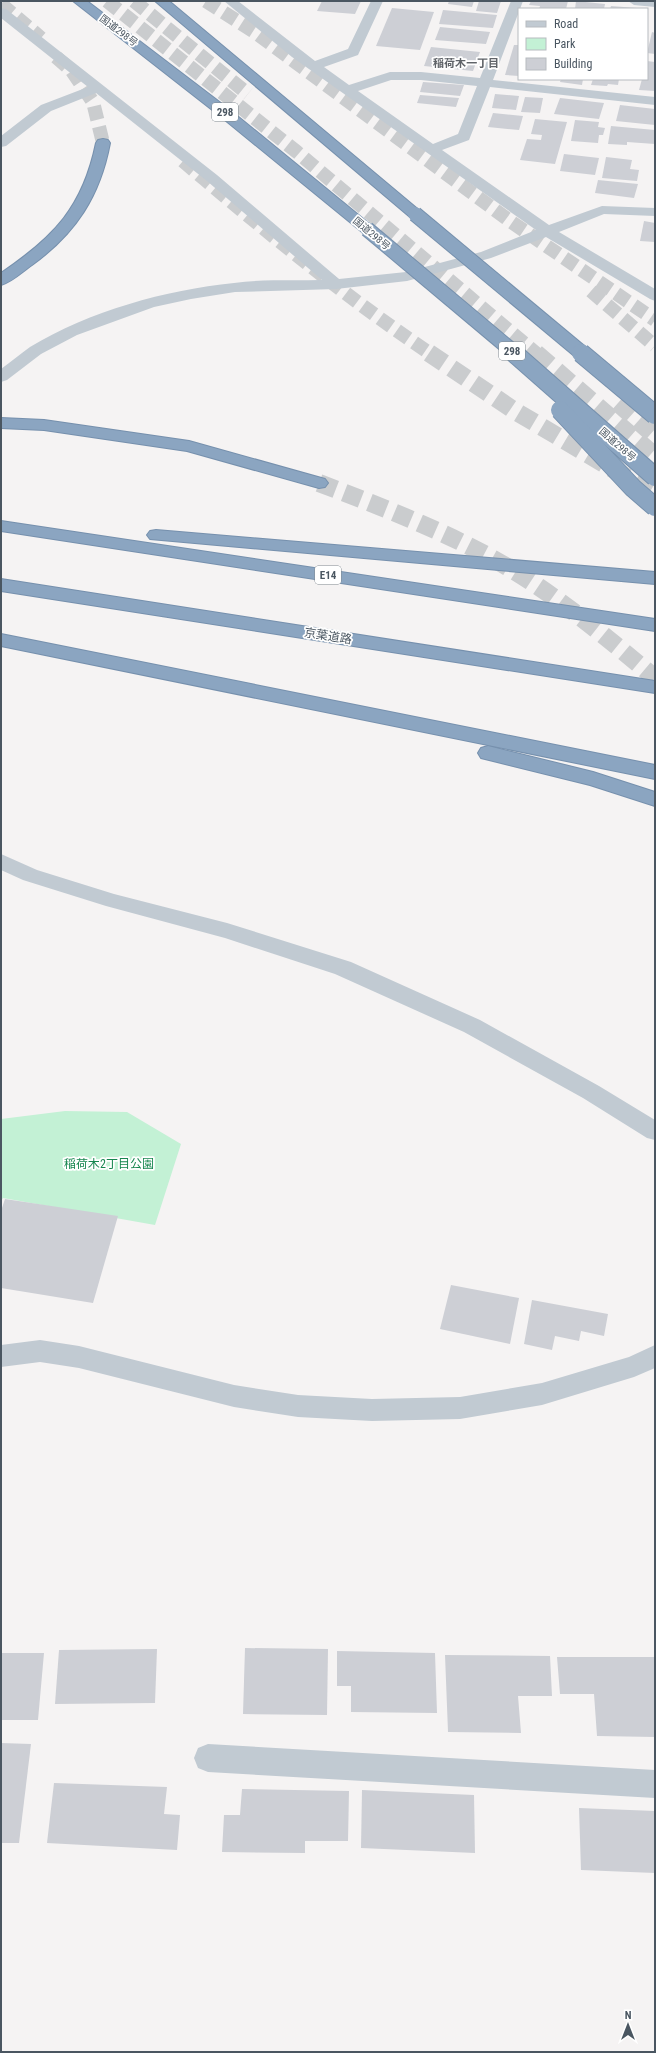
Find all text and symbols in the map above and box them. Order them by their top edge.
legend [518,8,648,80]
street label: 国道298号 [97,13,140,48]
text: Road [554,17,578,31]
text: Park [554,37,576,51]
district label: 稲荷木一丁目 [433,57,499,70]
text: Building [554,57,592,71]
road number: 298 [212,103,238,121]
street label: 国道298号 [351,215,392,252]
road number: 298 [499,342,525,360]
street label: 国道298号 [597,426,638,463]
road number: E14 [315,566,341,584]
street label: 京葉道路 [303,625,353,647]
park label: 稲荷木2丁目公園 [64,1157,154,1171]
north arrow [608,2005,648,2045]
text: N [625,2009,632,2022]

